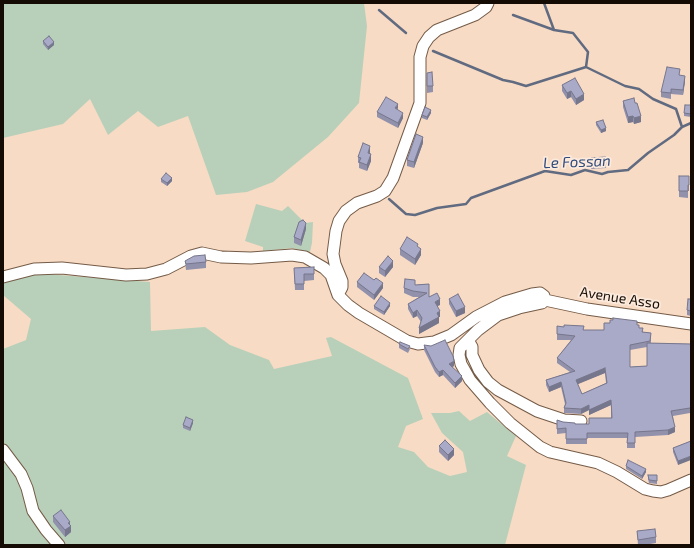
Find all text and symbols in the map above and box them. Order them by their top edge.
water label: Le Fossan [543,152,611,172]
street label: Avenue Asso [579,283,661,313]

